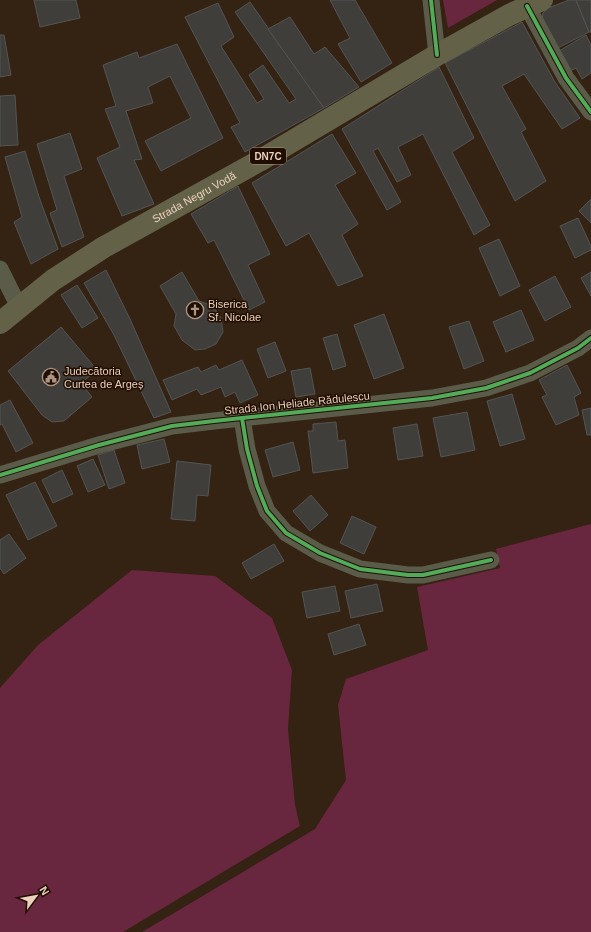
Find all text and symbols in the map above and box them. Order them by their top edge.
road number: DN7C [250,148,286,164]
street label: Strada Negru Vodă [150,169,239,225]
place label: Biserica Sf. Nicolae [208,298,261,323]
church icon: Biserica Sf. Nicolae [185,300,205,320]
place label: Judecătoria Curtea de Argeș [64,365,144,390]
public building icon: Judecătoria Curtea de Argeș [41,367,61,387]
street label: Strada Ion Heliade Rădulescu [224,389,370,417]
north arrow [16,876,56,916]
text: N [37,884,52,897]

